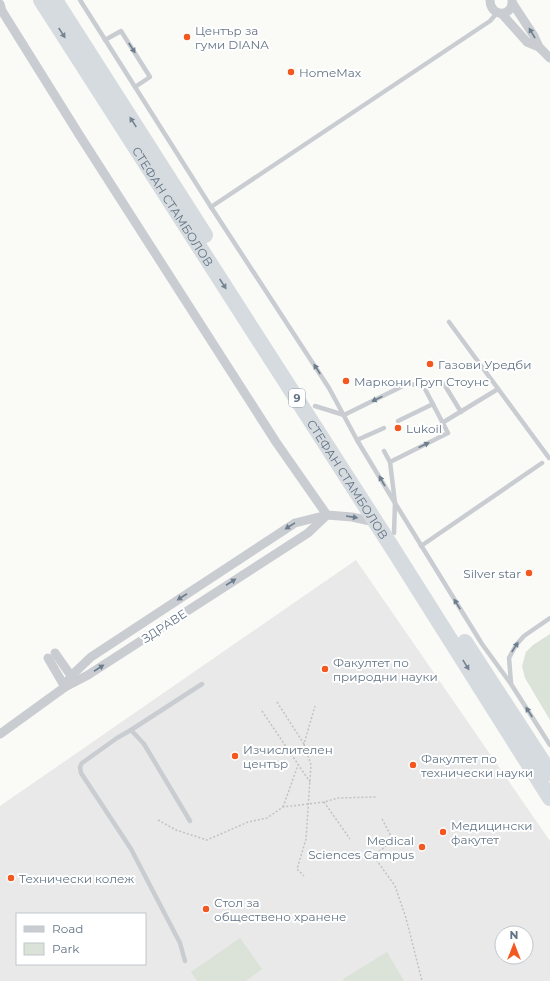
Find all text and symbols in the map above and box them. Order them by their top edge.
place label: Център за гуми DIANA [195,23,269,52]
one-way arrow [529,27,536,39]
one-way arrow [58,28,66,38]
marker: Център за гуми DIANA [182,32,192,42]
one-way arrow [128,43,136,53]
place label: HomeMax [299,65,362,80]
marker: HomeMax [286,67,296,77]
one-way arrow [129,116,137,127]
street label: СТЕФАН СТАМБОЛОВ [129,144,217,269]
one-way arrow [219,279,227,289]
place label: Газови Уредби [438,357,531,372]
marker: Газови Уредби [425,359,435,369]
one-way arrow [313,363,320,374]
place label: Маркони Груп Стоунс [354,374,489,389]
marker: Маркони Груп Стоунс [341,376,351,386]
road number: 9 [289,389,305,407]
one-way arrow [371,396,382,402]
street label: СТЕФАН СТАМБОЛОВ [304,416,392,542]
place label: Lukoil [406,421,442,436]
marker: Lukoil [393,423,403,433]
one-way arrow [418,442,429,448]
one-way arrow [378,475,385,487]
one-way arrow [346,514,358,520]
one-way arrow [284,523,296,530]
place label: Silver star [463,566,521,581]
marker: Silver star [524,568,534,578]
one-way arrow [226,578,236,586]
one-way arrow [176,593,187,601]
one-way arrow [453,599,461,609]
street label: ЗДРАВЕ [139,606,189,646]
one-way arrow [511,642,519,652]
place label: Факултет по природни науки [333,655,438,684]
one-way arrow [463,659,470,671]
one-way arrow [93,664,104,672]
marker: Факултет по природни науки [320,664,330,674]
one-way arrow [525,707,533,717]
place label: Изчислителен център [243,742,333,771]
marker: Изчислителен център [230,751,240,761]
place label: Факултет по технически науки [421,751,533,780]
marker: Факултет по технически науки [408,760,418,770]
place label: Медицински факутет [451,818,532,847]
marker: Медицински факутет [438,827,448,837]
place label: Medical Sciences Campus [308,833,414,862]
marker: Medical Sciences Campus [417,842,427,852]
place label: Технически колеж [19,871,134,886]
marker: Технически колеж [6,873,16,883]
place label: Стол за обществено хранене [214,895,347,924]
marker: Стол за обществено хранене [201,904,211,914]
legend [16,913,146,965]
text: Road [52,921,83,936]
north arrow [494,925,534,965]
text: N [510,928,518,942]
text: Park [52,941,80,956]

